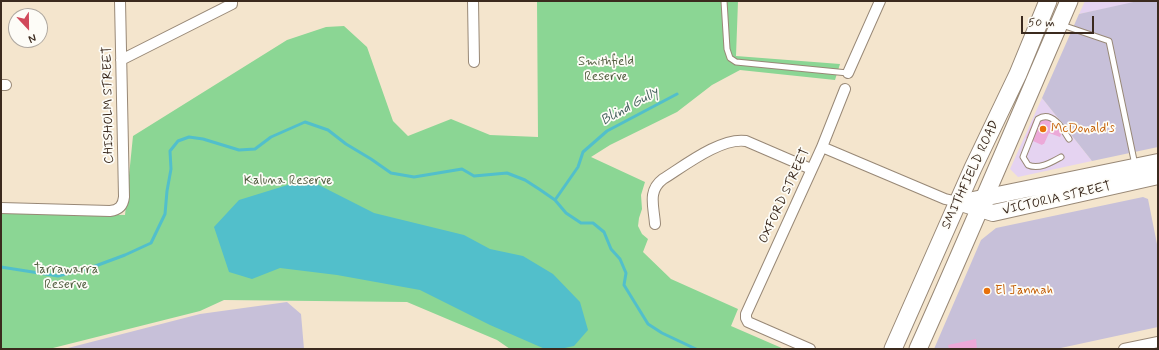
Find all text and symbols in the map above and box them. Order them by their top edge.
north arrow [8,8,48,48]
scale bar [1023,8,1096,34]
text: 50 m [1028,15,1055,31]
text: N [26,30,38,46]
street label: CHISHOLM STREET [100,46,118,164]
park label: Smithfield Reserve [578,54,634,85]
water label: Blind Gully [598,84,662,130]
street label: SMITHFIELD ROAD [939,118,1003,232]
place label: McDonald's [1051,121,1115,137]
marker: McDonald's [1038,124,1048,134]
street label: OXFORD STREET [756,146,814,246]
park label: Kaluna Reserve [244,173,332,189]
street label: VICTORIA STREET [1001,179,1113,219]
park label: Tarrawarra Reserve [34,262,98,293]
place label: El Jannah [995,283,1053,299]
marker: El Jannah [982,286,992,296]

